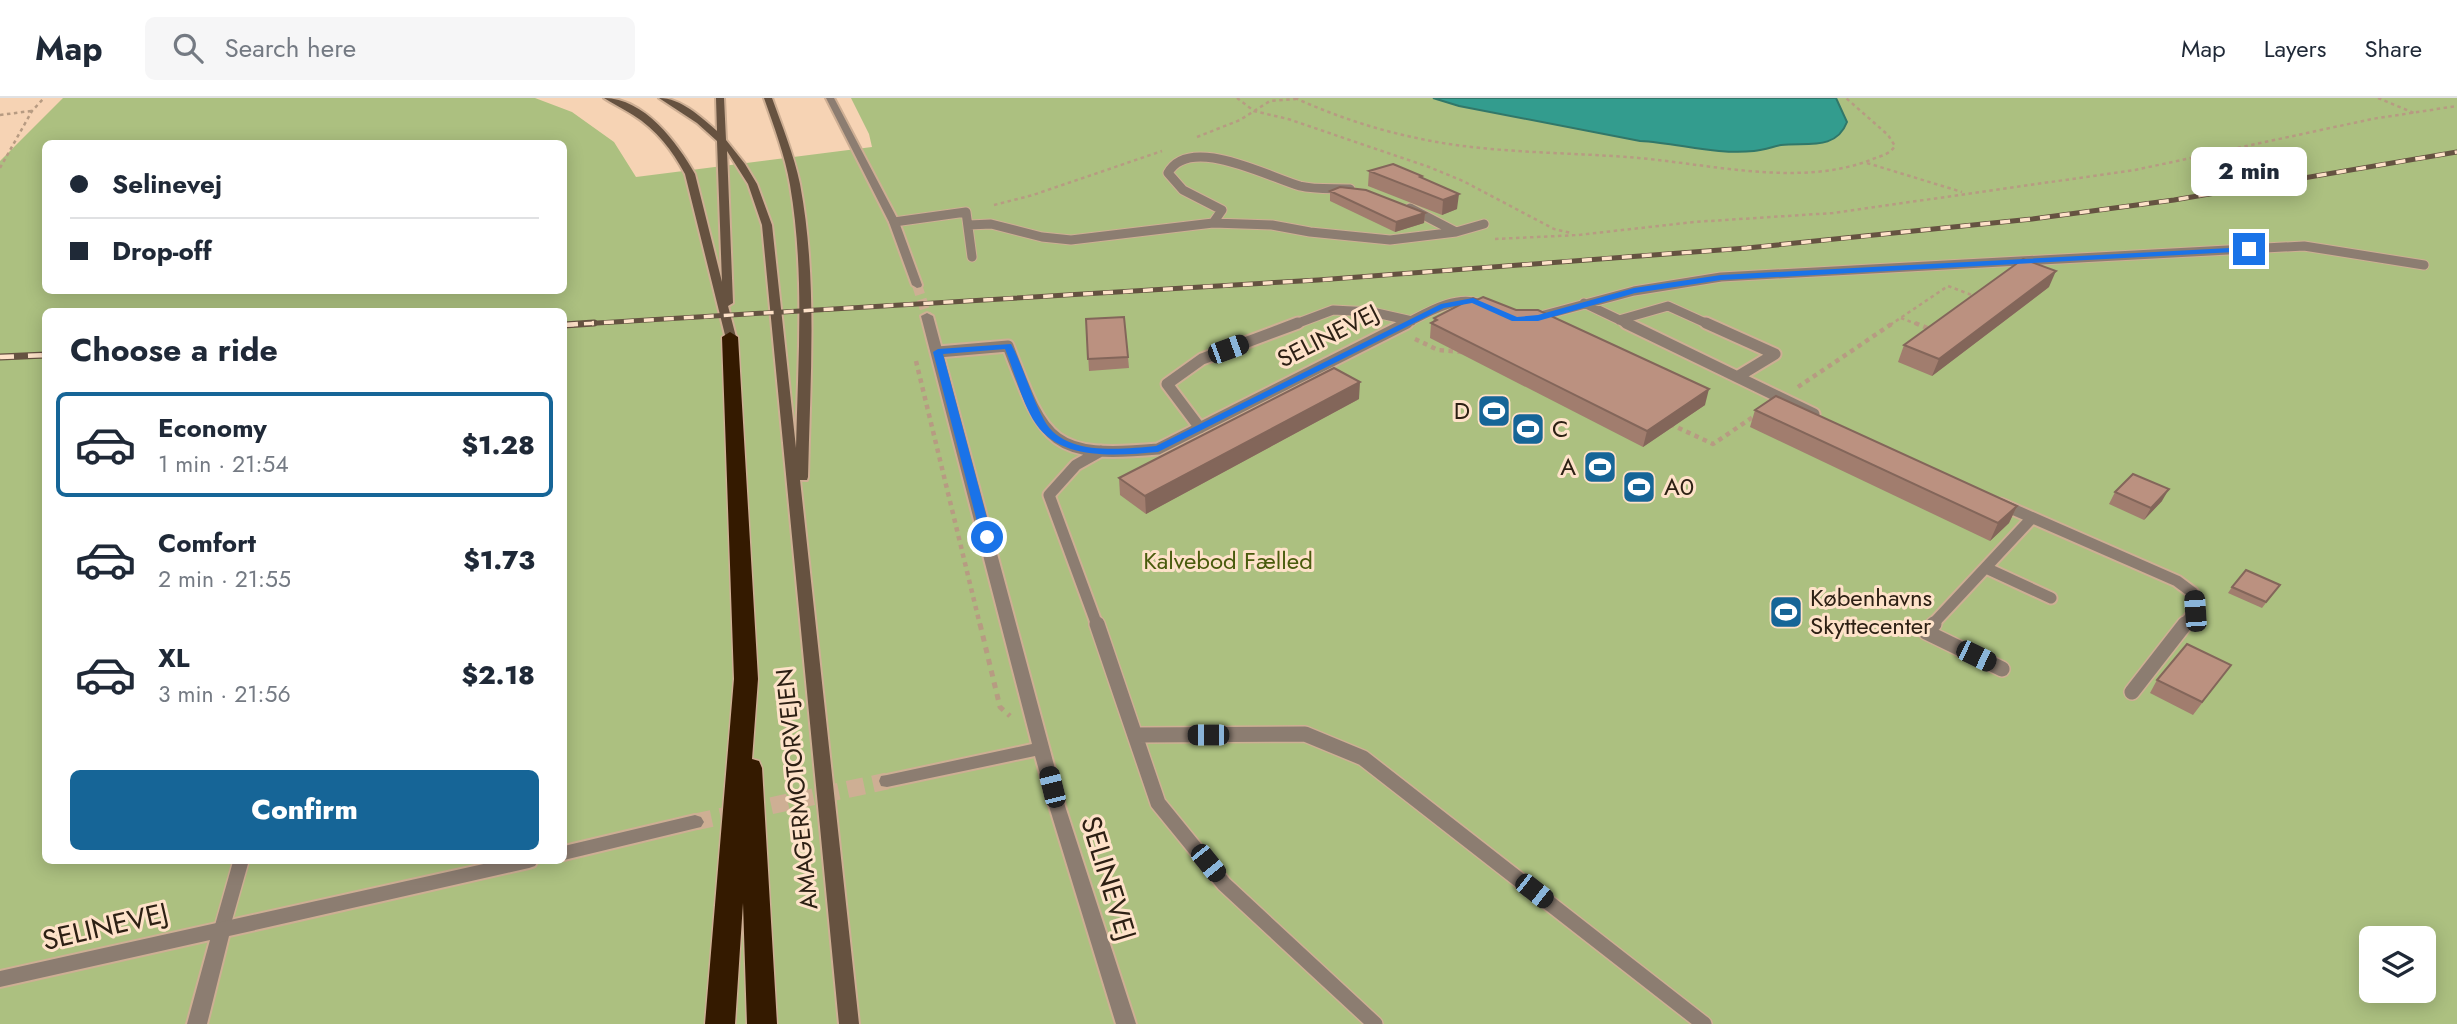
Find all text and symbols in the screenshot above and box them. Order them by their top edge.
search box [145,17,635,80]
text: Map [35,25,103,72]
icon: search [169,29,207,67]
text: Search here [225,29,356,67]
text: Map [2181,31,2226,66]
text: Layers [2264,31,2326,66]
text: Share [2364,31,2422,66]
callout: 2 min [2191,148,2307,197]
text: 2 min [2218,154,2280,188]
text: Selinevej [112,165,222,203]
text: Drop-off [112,232,212,270]
route end [2233,233,2265,265]
street label: SELINEVEJ [1271,295,1385,376]
text: Choose a ride [70,327,278,373]
car [1205,332,1252,366]
sports icon: D [1475,392,1513,430]
place label: D [1454,393,1470,428]
text: Economy [158,409,267,447]
sports icon: C [1509,410,1547,448]
place label: C [1552,411,1568,446]
icon: car [74,413,137,476]
text: $1.28 [462,426,535,464]
text: 1 min · 21:54 [158,447,289,481]
sports icon: A [1581,448,1619,486]
place label: A [1560,449,1576,484]
sports icon: A0 [1620,468,1658,506]
place label: A0 [1664,469,1694,504]
route start [971,521,1003,553]
text: Comfort [158,524,256,562]
icon: car [74,528,137,591]
text: $1.73 [463,541,535,579]
park label: Kalvebod Fælled [1143,543,1313,578]
text: 2 min · 21:55 [158,562,291,596]
place label: Københavns Skyttecenter [1810,580,1932,643]
car [2184,589,2207,633]
sports icon: Københavns Skyttecenter [1767,593,1805,631]
car [1953,637,2000,675]
text: XL [158,639,190,677]
icon: car [74,643,137,706]
text: $2.18 [462,656,535,694]
street label: AMAGERMOTORVEJEN [766,667,827,911]
text: 3 min · 21:56 [158,677,291,711]
car [1188,725,1230,746]
car [1037,764,1068,810]
button: Confirm [70,770,539,850]
street label: SELINEVEJ [1070,811,1147,945]
car [1187,840,1230,886]
car [1511,870,1558,912]
street label: SELINEVEJ [38,892,172,961]
map controls [2359,926,2436,1003]
button: layers [2359,926,2436,1003]

